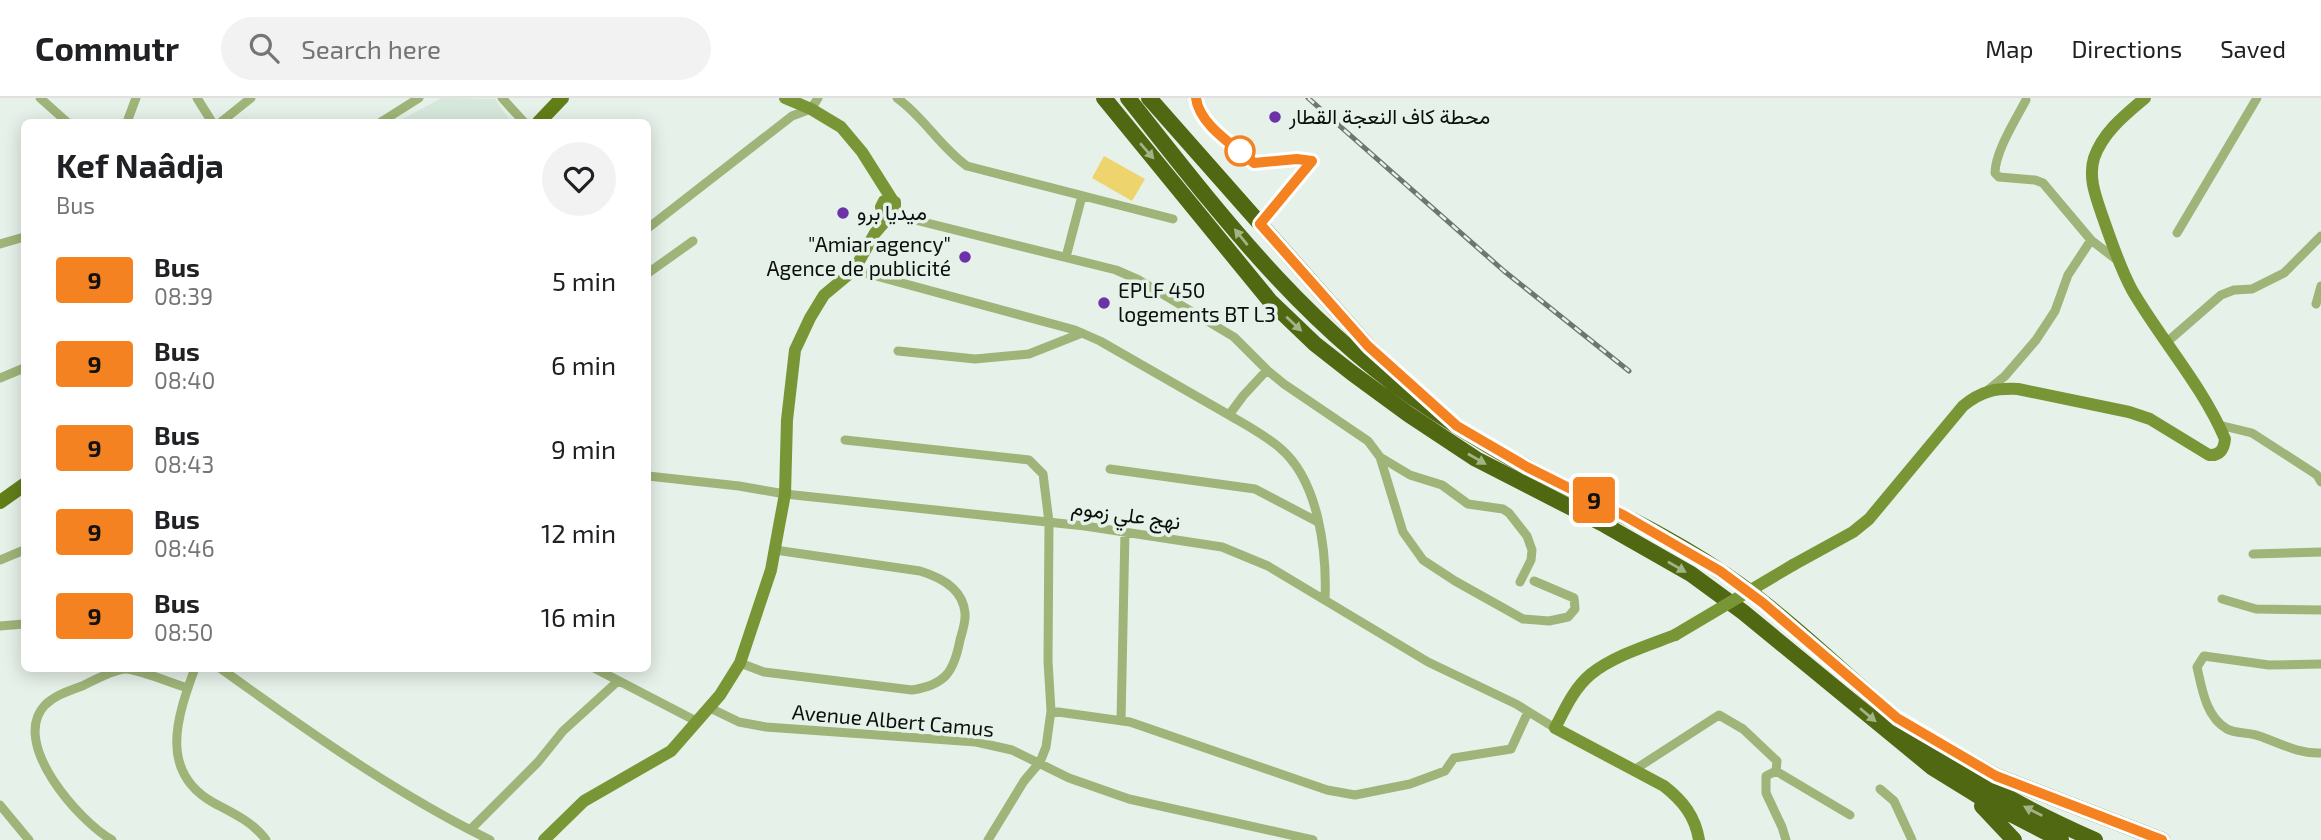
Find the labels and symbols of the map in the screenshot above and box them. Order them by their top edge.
place label: محطة كاف النعجة القطار [1288,103,1490,130]
marker: محطة كاف النعجة القطار [1267,109,1283,125]
unlabelled marker [1225,136,1255,166]
one-way arrow [1139,143,1154,160]
place label: ميديا برو [857,199,927,226]
marker: ميديا برو [835,205,851,221]
one-way arrow [1233,228,1248,246]
place label: "Amiar agency" Agence de publicité [766,231,951,280]
marker: "Amiar agency" Agence de publicité [957,249,973,265]
place label: EPLF 450 logements BT L3 [1118,277,1276,326]
marker: EPLF 450 logements BT L3 [1096,295,1112,311]
one-way arrow [1286,316,1303,332]
one-way arrow [1467,453,1486,465]
line badge: 9 [1571,477,1617,523]
street label: نهج علي زموم [1069,493,1182,539]
one-way arrow [1668,560,1687,573]
street label: Avenue Albert Camus [791,698,995,741]
one-way arrow [1858,708,1876,723]
one-way arrow [2024,805,2043,817]

